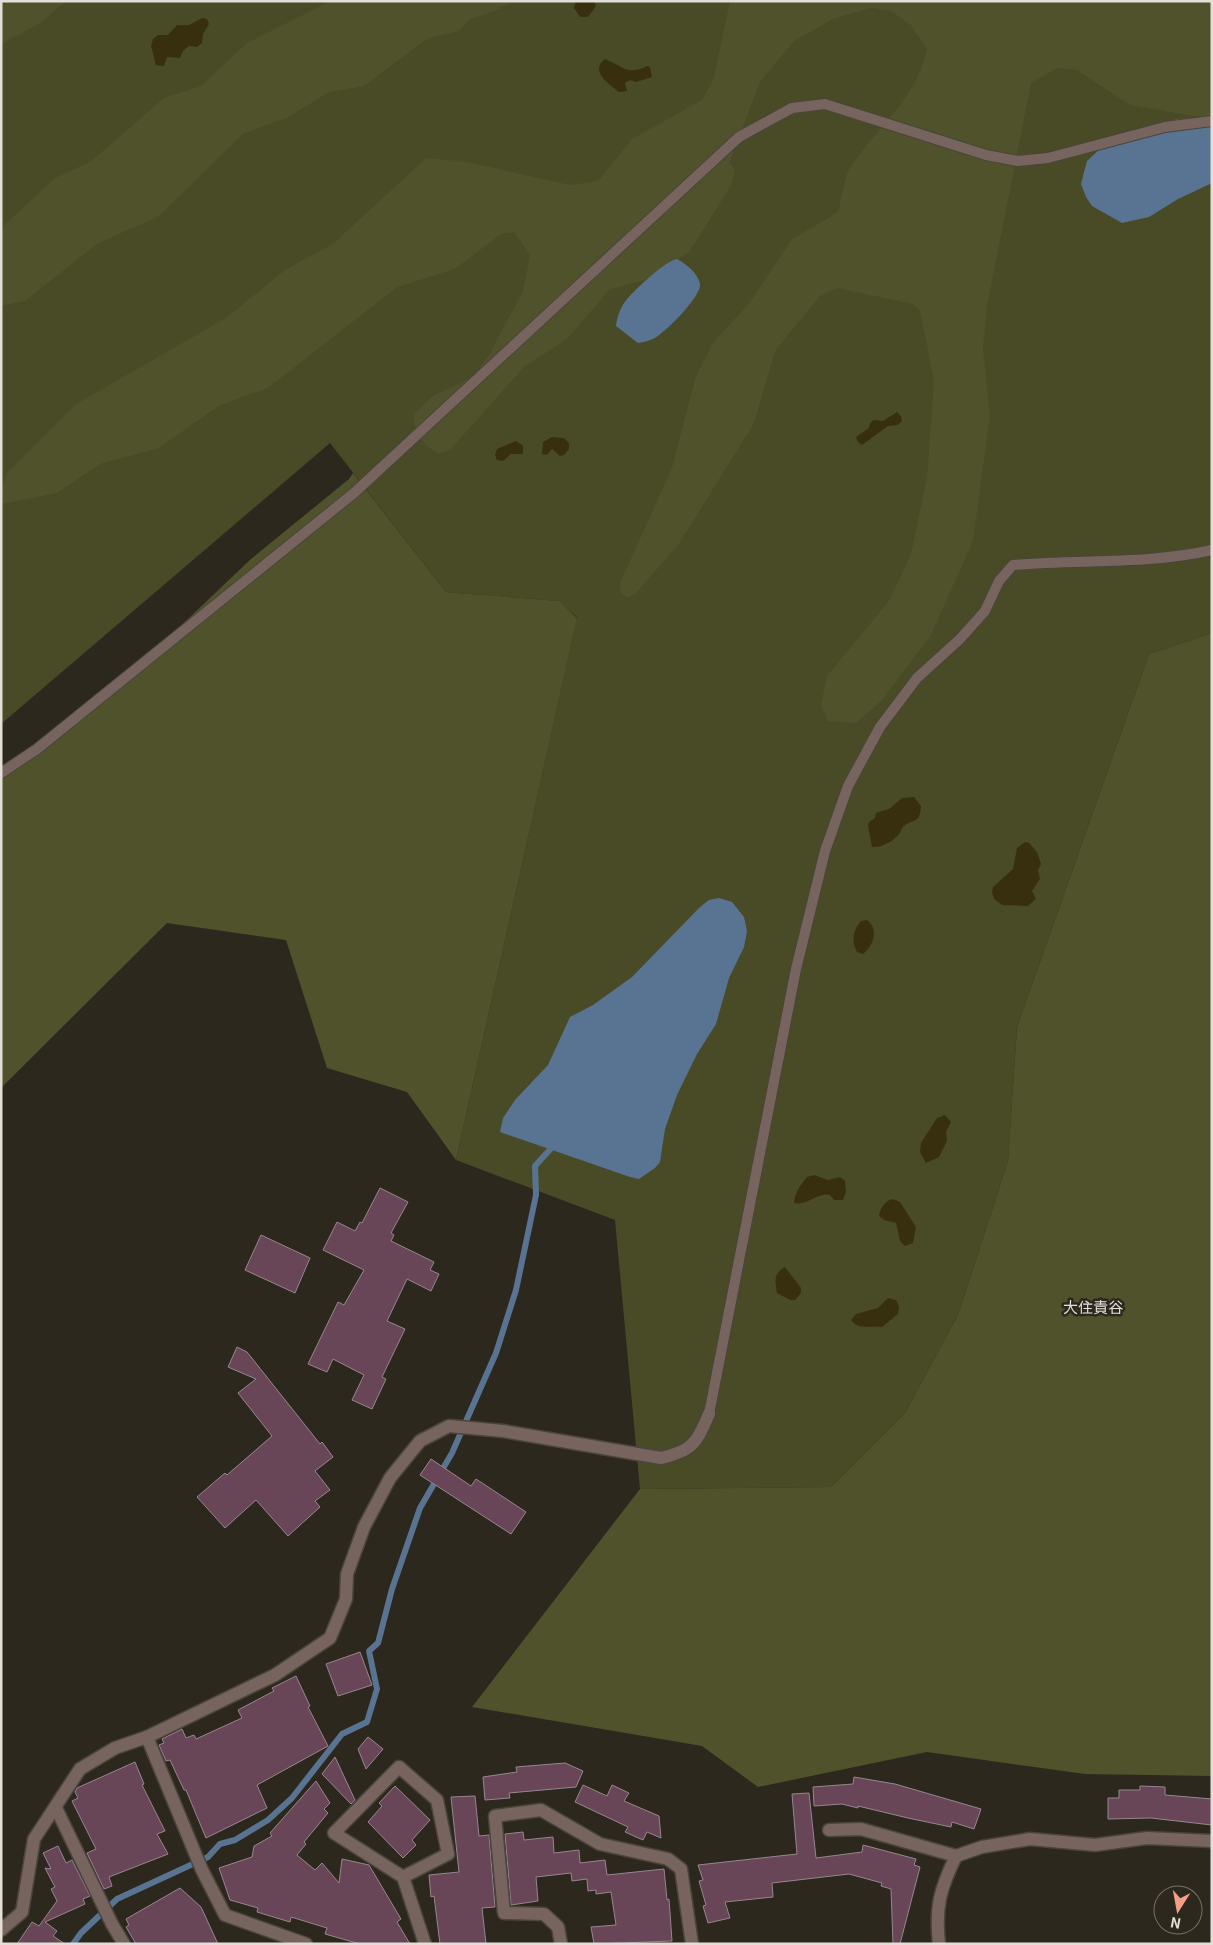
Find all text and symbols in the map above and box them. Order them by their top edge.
district label: 大住責谷 [1063,1296,1123,1317]
north arrow [1153,1885,1203,1935]
text: N [1168,1913,1182,1935]

